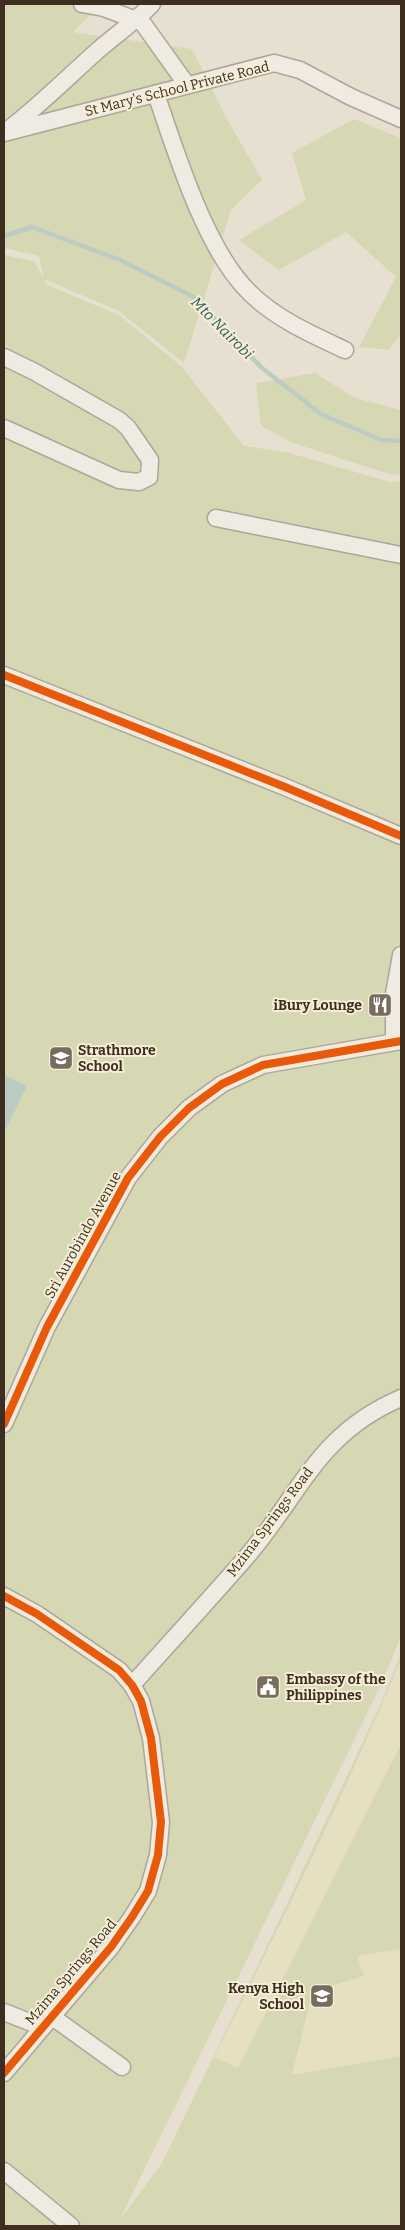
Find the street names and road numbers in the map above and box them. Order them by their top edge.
street label: St Mary's School Private Road [83,58,271,120]
street label: Sri Aurobindo Avenue [41,1169,125,1301]
street label: Mzima Springs Road [223,1464,317,1580]
street label: Mzima Springs Road [22,1916,120,2028]

